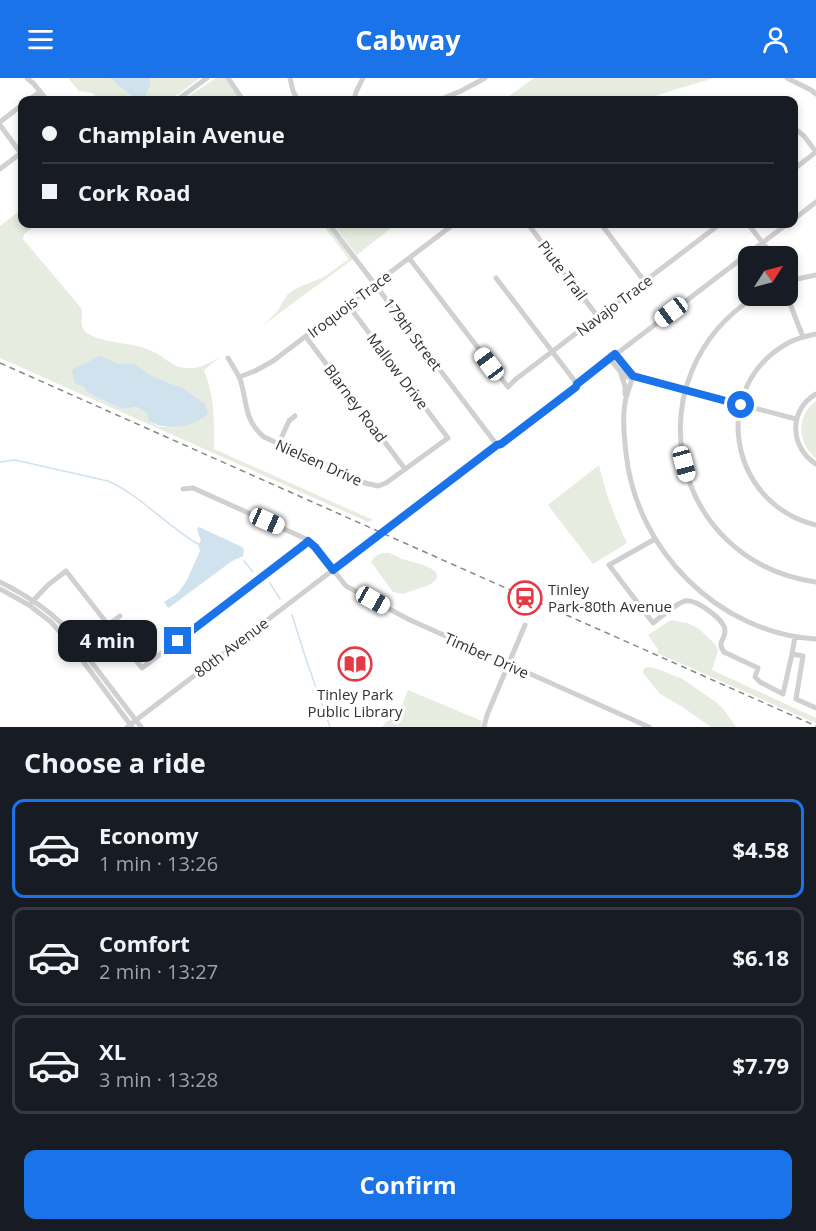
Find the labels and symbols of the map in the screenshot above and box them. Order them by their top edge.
street label: Piute Trail [534,236,592,304]
north arrow [738,246,798,306]
street label: Iroquois Trace [303,266,395,342]
street label: Navajo Trace [572,270,656,340]
street label: 179th Street [379,294,447,374]
car [651,294,691,330]
street label: Mallow Drive [363,329,433,413]
car [471,344,507,384]
street label: Blarney Road [320,360,392,446]
route start [727,391,754,418]
street label: Nielsen Drive [273,434,365,490]
car [671,444,697,484]
car [247,505,287,537]
place label: Tinley Park-80th Avenue [548,579,672,616]
station icon: Tinley Park-80th Avenue [507,580,543,616]
car [353,583,393,617]
street label: 80th Avenue [190,613,272,681]
callout: 4 min [58,620,157,662]
route end [164,627,191,654]
street label: Timber Drive [442,628,532,682]
library icon: Tinley Park Public Library [337,646,373,682]
place label: Tinley Park Public Library [308,684,403,721]

